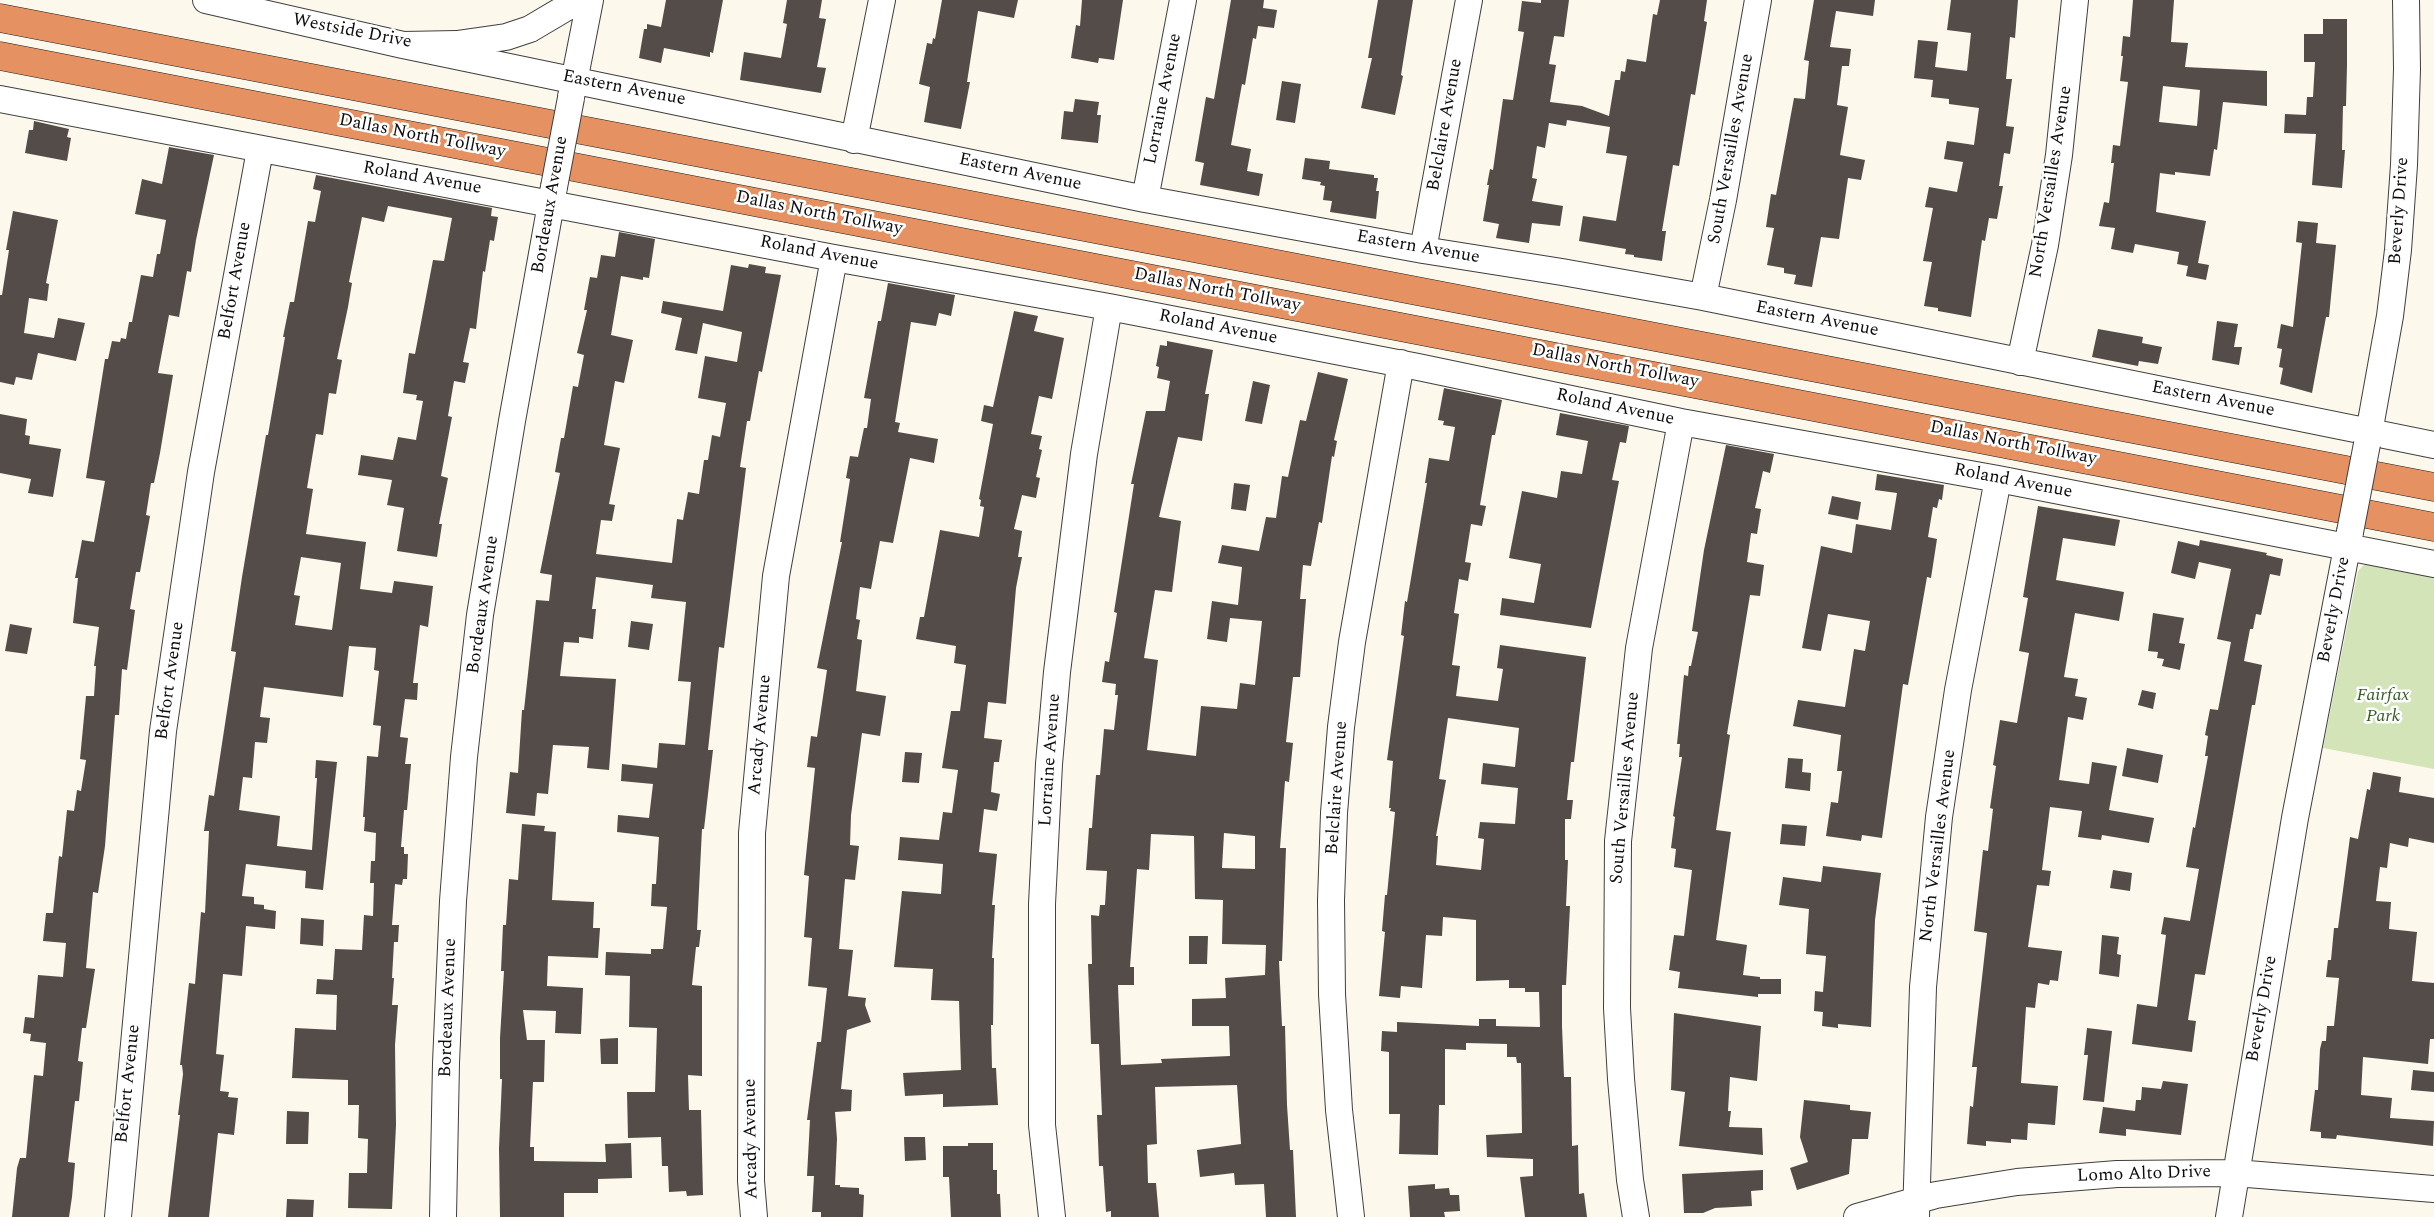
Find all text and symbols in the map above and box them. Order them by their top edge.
street label: Westside Drive [291,10,413,54]
street label: Lorraine Avenue [1141,32,1187,166]
street label: South Versailles Avenue [1705,52,1759,246]
street label: Belclaire Avenue [1424,57,1468,193]
street label: Eastern Avenue [561,66,687,112]
street label: North Versailles Avenue [2026,84,2078,280]
street label: Dallas North Tollway [337,110,507,164]
street label: Bordeaux Avenue [528,134,574,276]
street label: Eastern Avenue [957,149,1083,197]
street label: Beverly Drive [2385,157,2415,265]
street label: Roland Avenue [361,158,483,200]
street label: Dallas North Tollway [734,187,904,241]
street label: Belfort Avenue [215,220,257,342]
street label: Eastern Avenue [1355,227,1481,269]
street label: Roland Avenue [758,232,880,276]
street label: Dallas North Tollway [1132,264,1302,318]
street label: Eastern Avenue [1754,297,1880,343]
street label: Roland Avenue [1157,306,1279,350]
street label: Dallas North Tollway [1530,340,1700,394]
street label: Eastern Avenue [2150,377,2276,423]
street label: Roland Avenue [1554,385,1676,431]
street label: Dallas North Tollway [1928,417,2098,471]
street label: Roland Avenue [1952,460,2074,504]
street label: Bordeaux Avenue [464,534,504,676]
street label: Beverly Drive [2314,555,2356,665]
street label: Belfort Avenue [152,620,190,742]
street label: Arcady Avenue [745,674,777,796]
park label: Fairfax Park [2357,685,2409,728]
street label: South Versailles Avenue [1607,691,1645,885]
street label: Lorraine Avenue [1036,693,1066,827]
street label: Belclaire Avenue [1323,720,1353,856]
street label: North Versailles Avenue [1916,748,1962,944]
street label: Bordeaux Avenue [436,938,462,1078]
street label: Beverly Drive [2243,954,2283,1064]
street label: Belfort Avenue [112,1024,146,1144]
street label: Arcady Avenue [740,1078,764,1200]
street label: Lomo Alto Drive [2077,1162,2211,1188]

